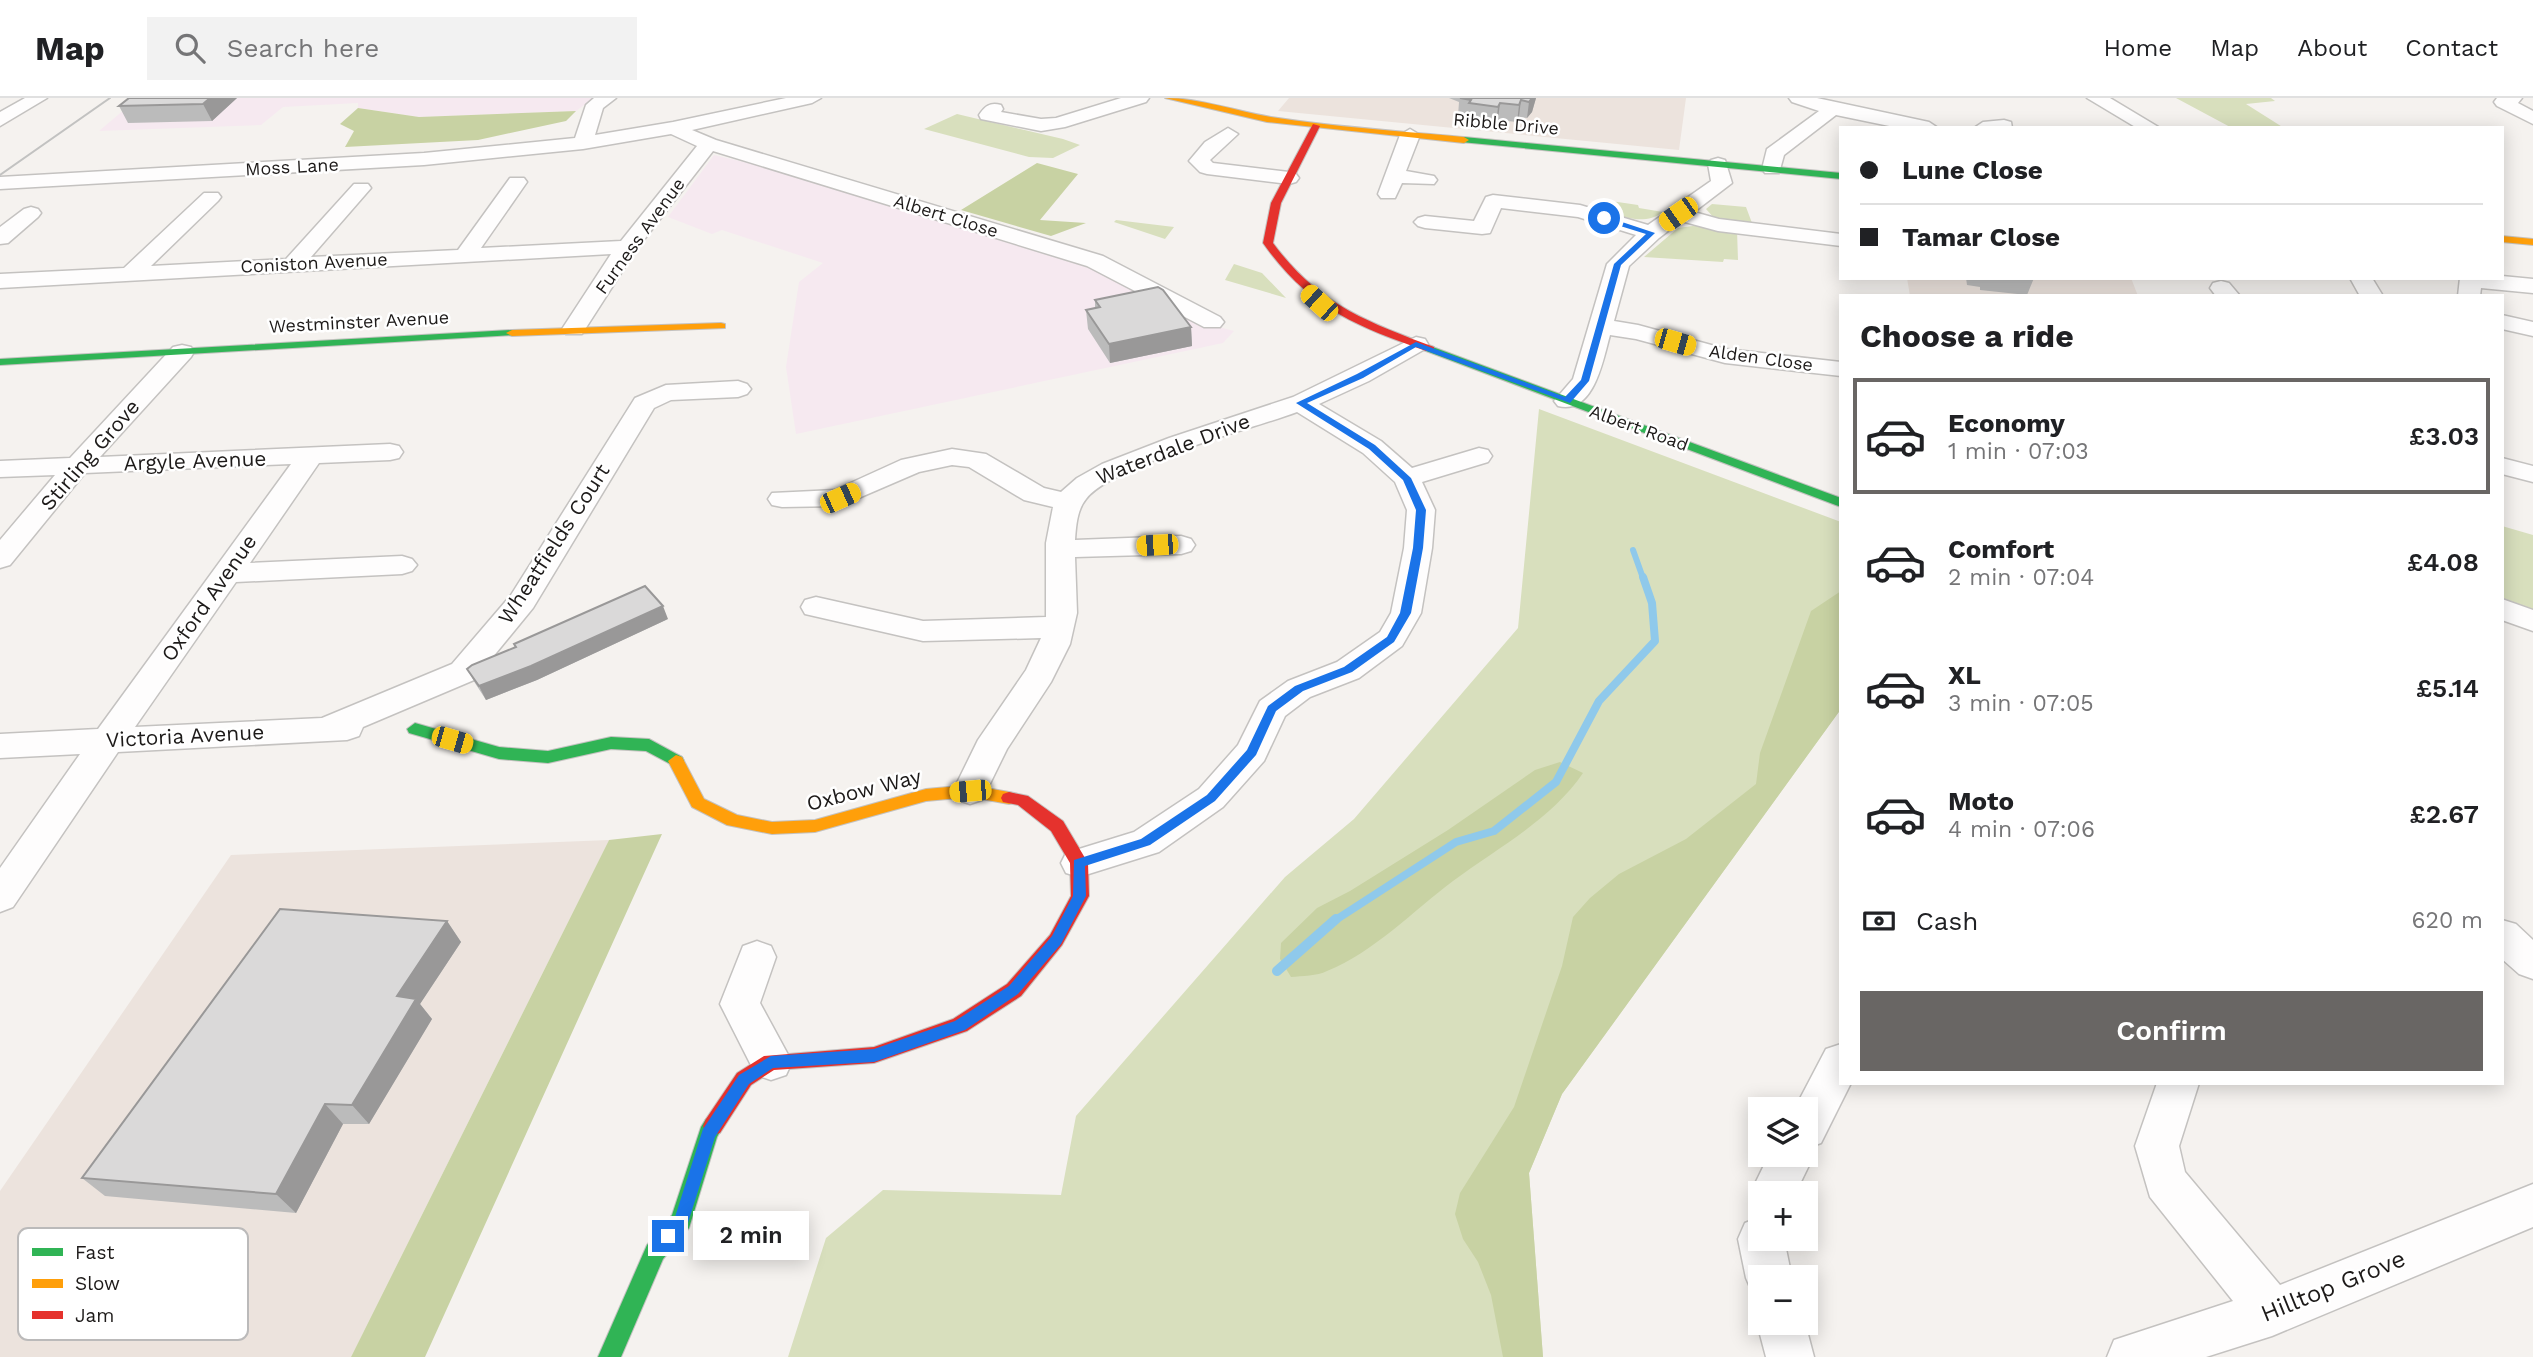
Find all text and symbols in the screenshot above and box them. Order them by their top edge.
search box [147,17,637,80]
text: Map [35,29,105,68]
icon: search [171,29,209,67]
text: Search here [227,33,379,63]
text: Home [2104,34,2172,62]
text: Map [2210,34,2259,62]
text: About [2297,34,2367,62]
text: Contact [2405,34,2498,62]
street label: Ribble Drive [1452,108,1560,139]
street label: Moss Lane [245,154,339,179]
text: Lune Close [1902,155,2043,185]
street label: Furness Avenue [590,174,689,298]
street label: Albert Close [891,190,1001,241]
car [1655,193,1702,235]
route start [1588,202,1620,234]
text: Tamar Close [1902,222,2060,252]
street label: Coniston Avenue [240,248,388,277]
car [1297,281,1342,325]
street label: Westminster Avenue [268,306,450,337]
text: Choose a ride [1860,317,2074,355]
car [1652,326,1699,358]
street label: Alden Close [1708,340,1814,375]
street label: Stirling Grove [35,394,145,515]
street label: Albert Road [1587,400,1691,455]
icon: car [1864,405,1927,468]
street label: Waterdale Drive [1092,408,1253,489]
text: Economy [1948,408,2065,438]
text: £3.03 [2409,421,2479,451]
text: 1 min · 07:03 [1948,438,2089,465]
street label: Argyle Avenue [123,446,267,475]
street label: Wheatfields Court [493,459,615,628]
car [817,480,864,516]
street label: Oxford Avenue [156,529,262,666]
icon: car [1864,531,1927,594]
car [1136,533,1179,557]
text: Comfort [1948,534,2054,564]
text: £4.08 [2407,547,2479,577]
text: 2 min · 07:04 [1948,564,2094,591]
icon: car [1864,657,1927,720]
text: XL [1948,660,1981,690]
text: £5.14 [2416,673,2479,703]
text: 3 min · 07:05 [1948,690,2094,717]
street label: Victoria Avenue [105,719,265,752]
car [429,724,476,756]
street label: Oxbow Way [804,763,924,816]
car [949,779,992,803]
icon: car [1864,783,1927,846]
text: Moto [1948,786,2014,816]
text: £2.67 [2410,799,2479,829]
text: 4 min · 07:06 [1948,816,2095,843]
icon: cash [1860,902,1898,940]
text: Cash [1916,906,1978,936]
text: 620 m [2412,907,2483,934]
button: Confirm [1860,991,2483,1071]
map controls [1748,1097,1818,1335]
button: layers [1748,1097,1818,1167]
button: + [1748,1181,1818,1251]
callout: 2 min [692,1212,808,1260]
route end [652,1220,684,1252]
text: 2 min [719,1222,783,1249]
legend [18,1228,248,1340]
text: Fast [75,1241,114,1264]
street label: Hilltop Grove [2257,1244,2409,1328]
button: − [1748,1265,1818,1335]
text: Slow [75,1272,120,1295]
text: Jam [75,1304,114,1327]

